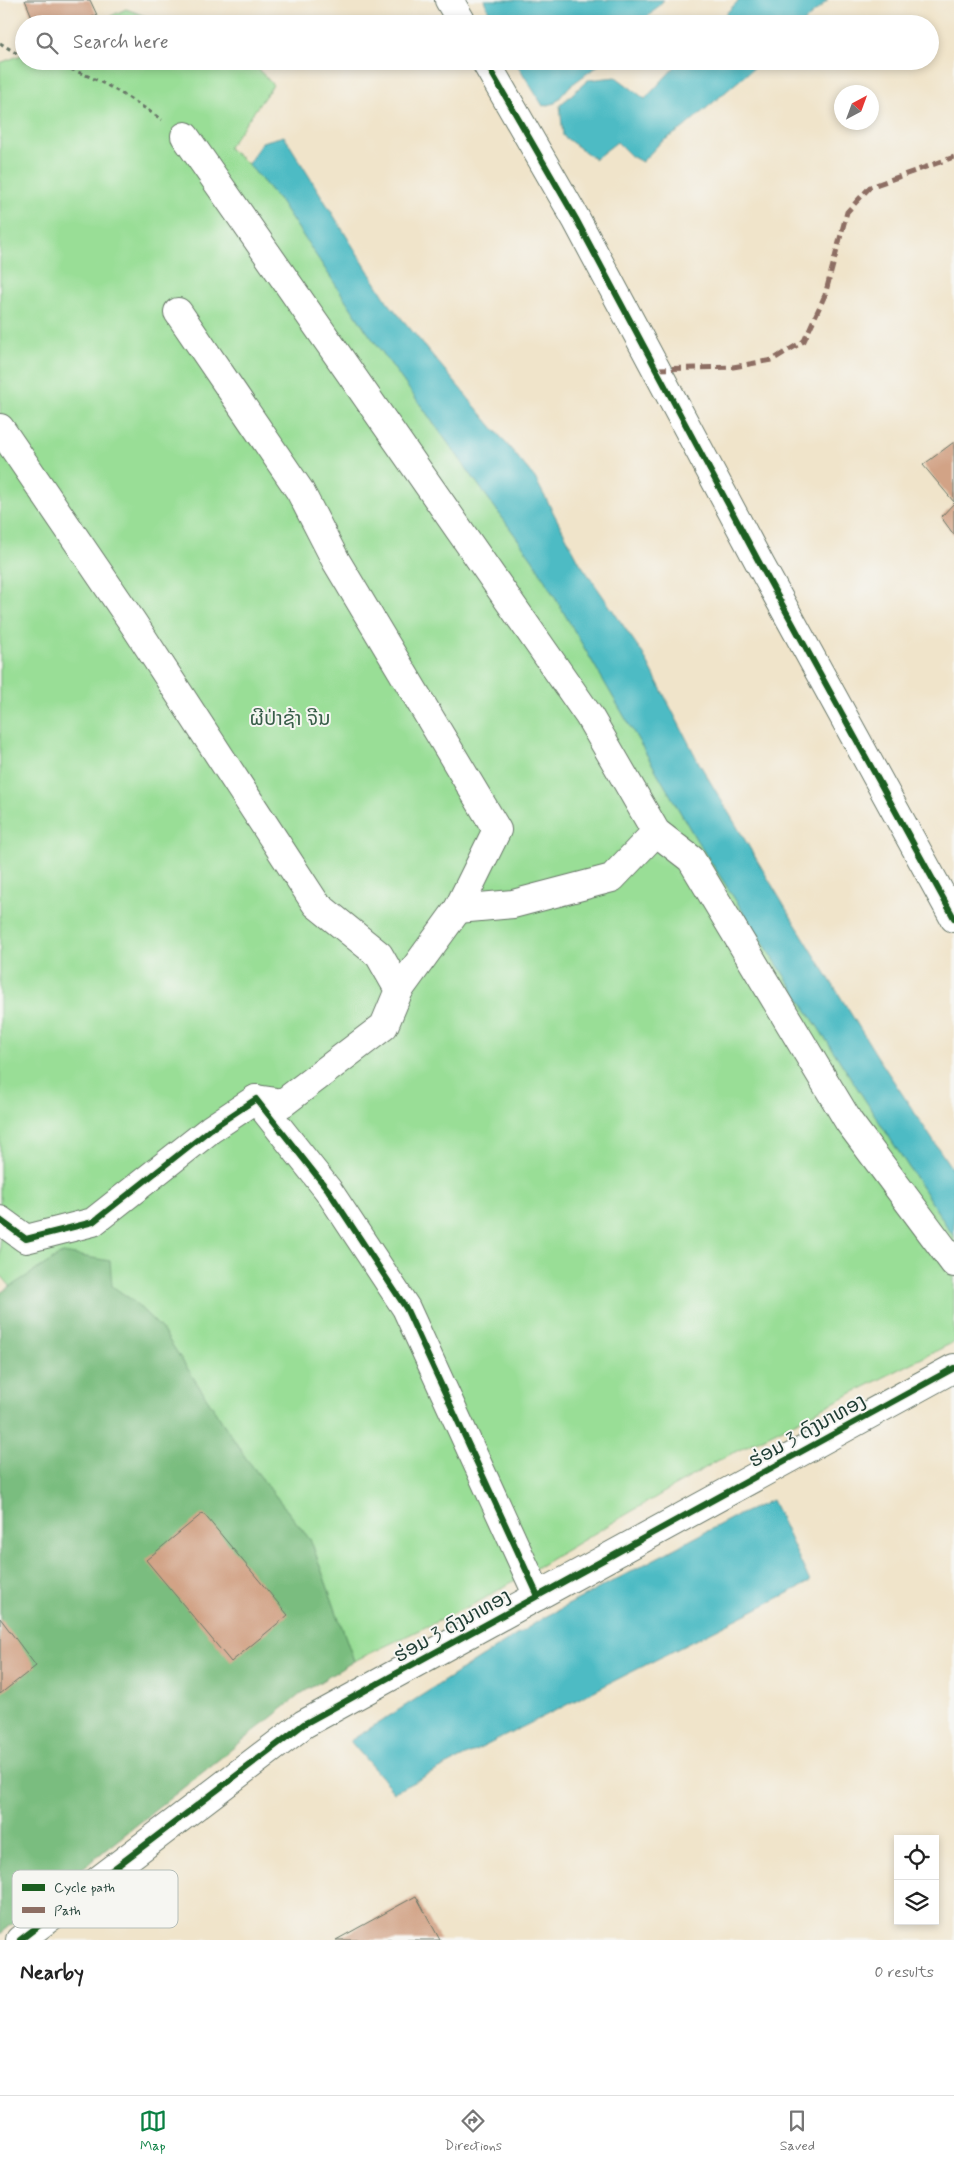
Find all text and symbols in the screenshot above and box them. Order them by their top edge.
search box [15,15,939,70]
icon: search [33,29,61,57]
text: Search here [73,30,169,55]
north arrow [834,85,879,130]
park label: ຜີປ່າຊ້າ ຈີນ [249,706,331,733]
street label: ຮ່ອມ 3 ດົງນາທອງ [744,1388,871,1475]
street label: ຮ່ອມ 3 ດົງນາທອງ [389,1583,516,1670]
map controls [894,1835,939,1925]
button: locate [894,1835,939,1880]
legend [12,1870,178,1928]
text: Cycle path [54,1879,115,1897]
button: layers [894,1880,939,1925]
text: Path [54,1902,81,1920]
text: Nearby [20,1959,84,1987]
text: 0 results [874,1962,934,1983]
tab: Map [139,2107,167,2155]
tab: Directions [445,2107,502,2155]
tab: Saved [780,2107,815,2155]

